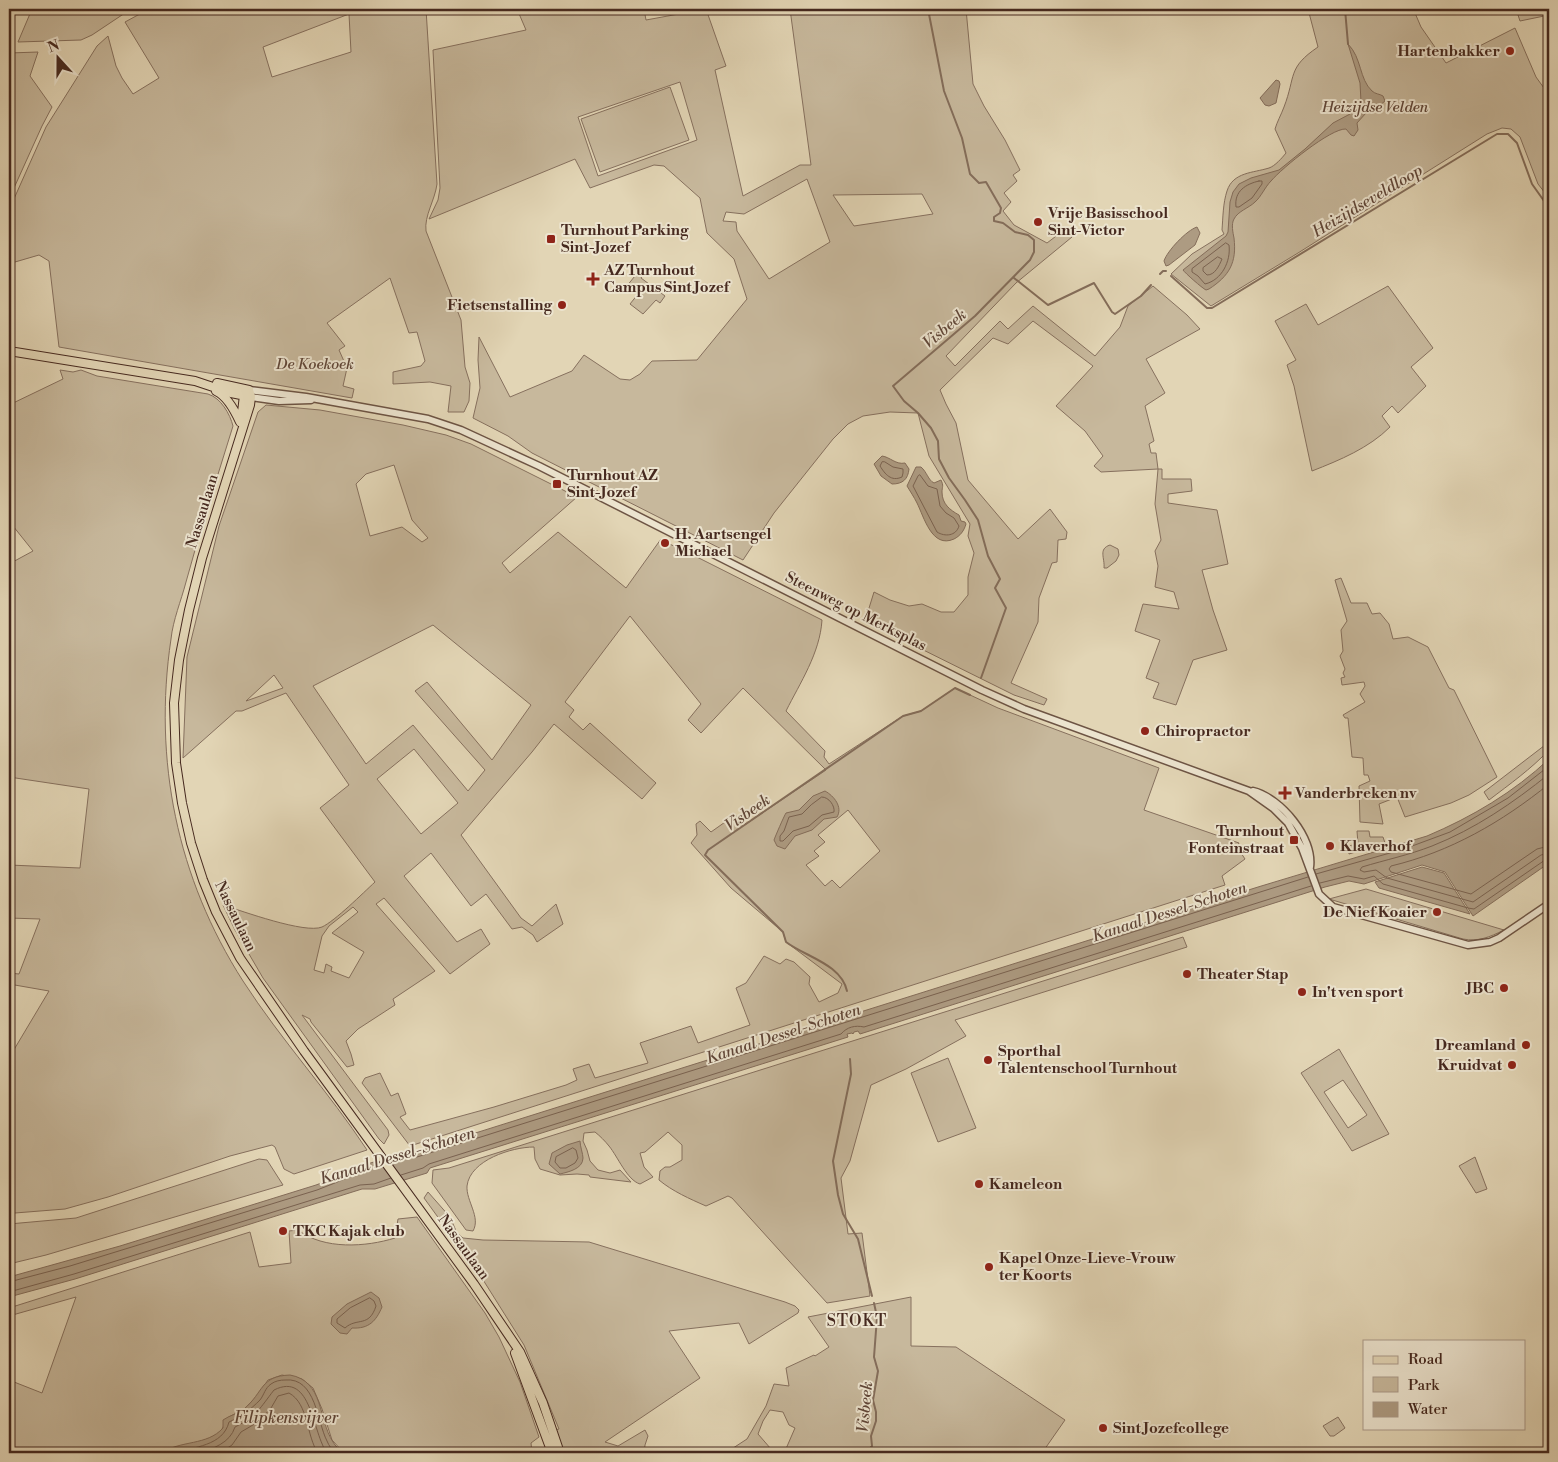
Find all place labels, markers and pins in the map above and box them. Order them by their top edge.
place label: Hartenbakker [1397,42,1500,61]
marker: Hartenbakker [1504,45,1516,57]
place label: Vrije Basisschool Sint-Victor [1047,204,1168,240]
marker: Vrije Basisschool Sint-Victor [1032,216,1044,228]
place label: Turnhout Parking Sint-Jozef [561,221,689,257]
marker: Turnhout Parking Sint-Jozef [545,233,557,245]
place label: AZ Turnhout Campus Sint Jozef [603,261,731,297]
marker: AZ Turnhout Campus Sint Jozef [586,272,600,286]
place label: Fietsenstalling [447,296,553,315]
marker: Fietsenstalling [556,299,568,311]
place label: Turnhout AZ Sint-Jozef [567,466,658,502]
marker: Turnhout AZ Sint-Jozef [551,478,563,490]
place label: H. Aartsengel Michael [675,525,772,561]
marker: H. Aartsengel Michael [659,537,671,549]
place label: Chiropractor [1155,722,1251,741]
marker: Chiropractor [1139,725,1151,737]
place label: Vanderbreken nv [1294,784,1417,803]
marker: Vanderbreken nv [1279,787,1291,799]
place label: Turnhout Fonteinstraat [1188,822,1285,858]
marker: Turnhout Fonteinstraat [1288,834,1300,846]
place label: Klaverhof [1340,837,1413,856]
marker: Klaverhof [1324,840,1336,852]
place label: De Nief Koaier [1323,903,1427,922]
marker: De Nief Koaier [1431,906,1443,918]
place label: Theater Stap [1197,965,1289,984]
marker: Theater Stap [1181,968,1193,980]
place label: JBC [1464,979,1494,998]
marker: JBC [1498,982,1510,994]
place label: In't ven sport [1312,983,1404,1002]
marker: In't ven sport [1296,986,1308,998]
place label: Dreamland [1435,1036,1517,1055]
marker: Dreamland [1520,1039,1532,1051]
place label: Sporthal Talentenschool Turnhout [998,1042,1178,1078]
marker: Sporthal Talentenschool Turnhout [982,1054,994,1066]
place label: Kruidvat [1438,1056,1503,1075]
marker: Kruidvat [1506,1059,1518,1071]
place label: Kameleon [989,1175,1063,1194]
marker: Kameleon [973,1178,985,1190]
place label: TKC Kajak club [293,1222,405,1241]
marker: TKC Kajak club [277,1225,289,1237]
place label: Kapel Onze-Lieve-Vrouw ter Koorts [999,1249,1176,1285]
marker: Kapel Onze-Lieve-Vrouw ter Koorts [983,1261,995,1273]
place label: Sint Jozefcollege [1113,1419,1229,1438]
marker: Sint Jozefcollege [1097,1422,1109,1434]

